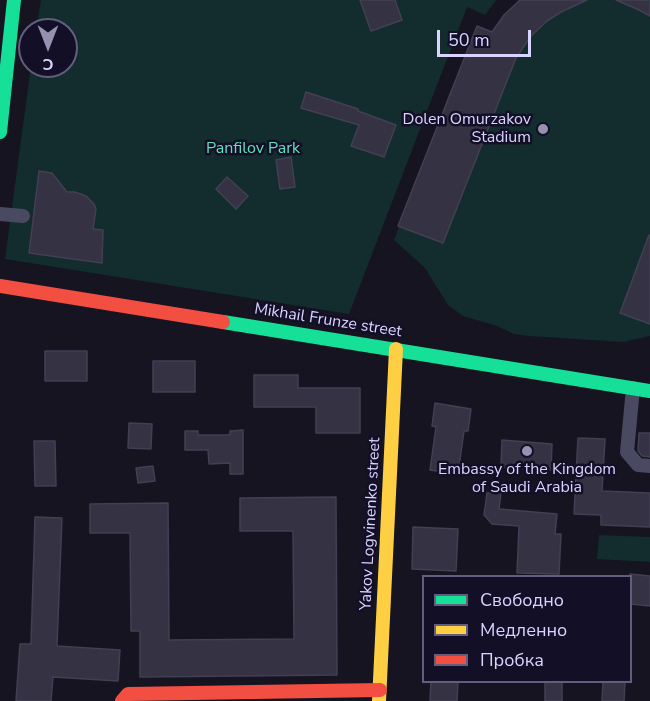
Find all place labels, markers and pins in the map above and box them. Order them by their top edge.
place label: Dolen Omurzakov Stadium [403,110,531,148]
marker: Dolen Omurzakov Stadium [536,122,550,136]
marker: Embassy of the Kingdom of Saudi Arabia [520,444,534,458]
place label: Embassy of the Kingdom of Saudi Arabia [438,460,616,498]

